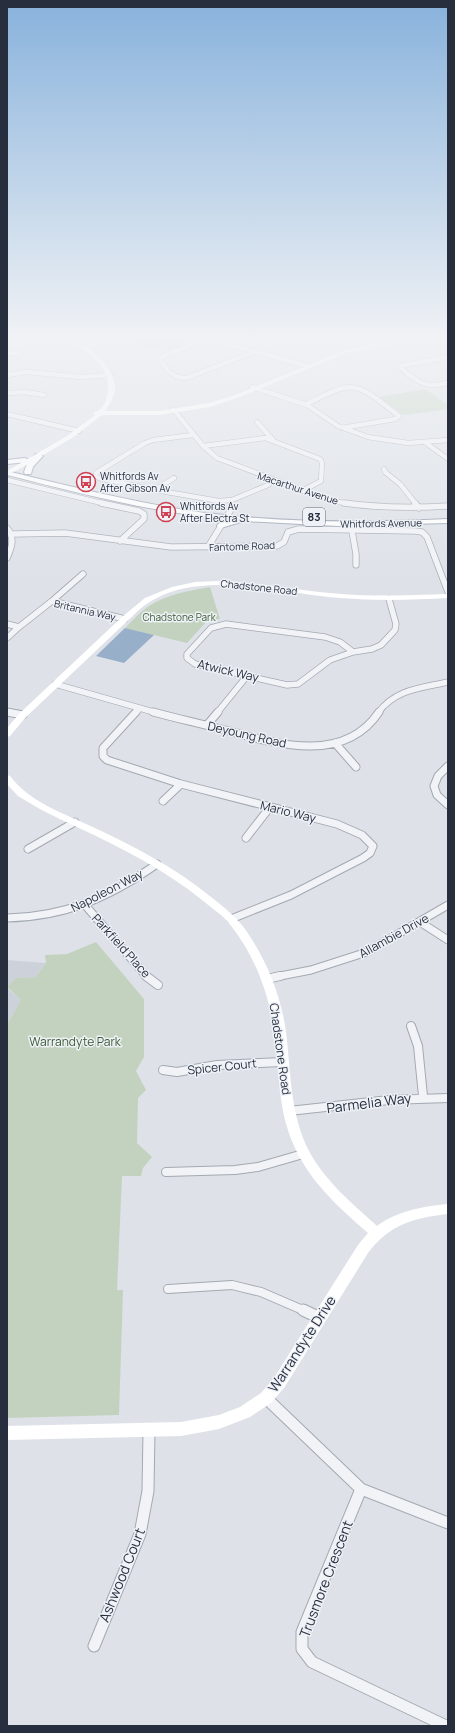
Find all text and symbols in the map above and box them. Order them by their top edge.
street label: Macarthur Avenue [256,468,340,508]
place label: Whitfords Av After Gibson Av [100,469,170,495]
bus stop icon: Whitfords Av After Gibson Av [75,471,97,493]
place label: Whitfords Av After Electra St [180,499,249,525]
bus stop icon: Whitfords Av After Electra St [155,501,177,523]
road number: 83 [303,508,325,526]
street label: Whitfords Avenue [340,515,422,531]
street label: Fantome Road [209,538,275,554]
street label: Chadstone Road [220,576,298,598]
street label: Britannia Way [53,596,118,624]
park label: Chadstone Park [142,610,217,624]
street label: Atwick Way [196,655,261,686]
street label: Deyoung Road [206,717,288,752]
street label: Mario Way [259,796,318,827]
street label: Napoleon Way [68,865,146,916]
street label: Allambie Drive [356,909,432,962]
street label: Parkfield Place [88,910,155,981]
street label: Chadstone Road [266,1002,295,1096]
park label: Warrandyte Park [29,1033,122,1050]
street label: Spicer Court [187,1054,258,1079]
street label: Parmelia Way [325,1088,413,1117]
street label: Warrandyte Drive [263,1292,340,1396]
street label: Trusmore Crescent [294,1517,357,1640]
street label: Ashwood Court [94,1525,149,1625]

